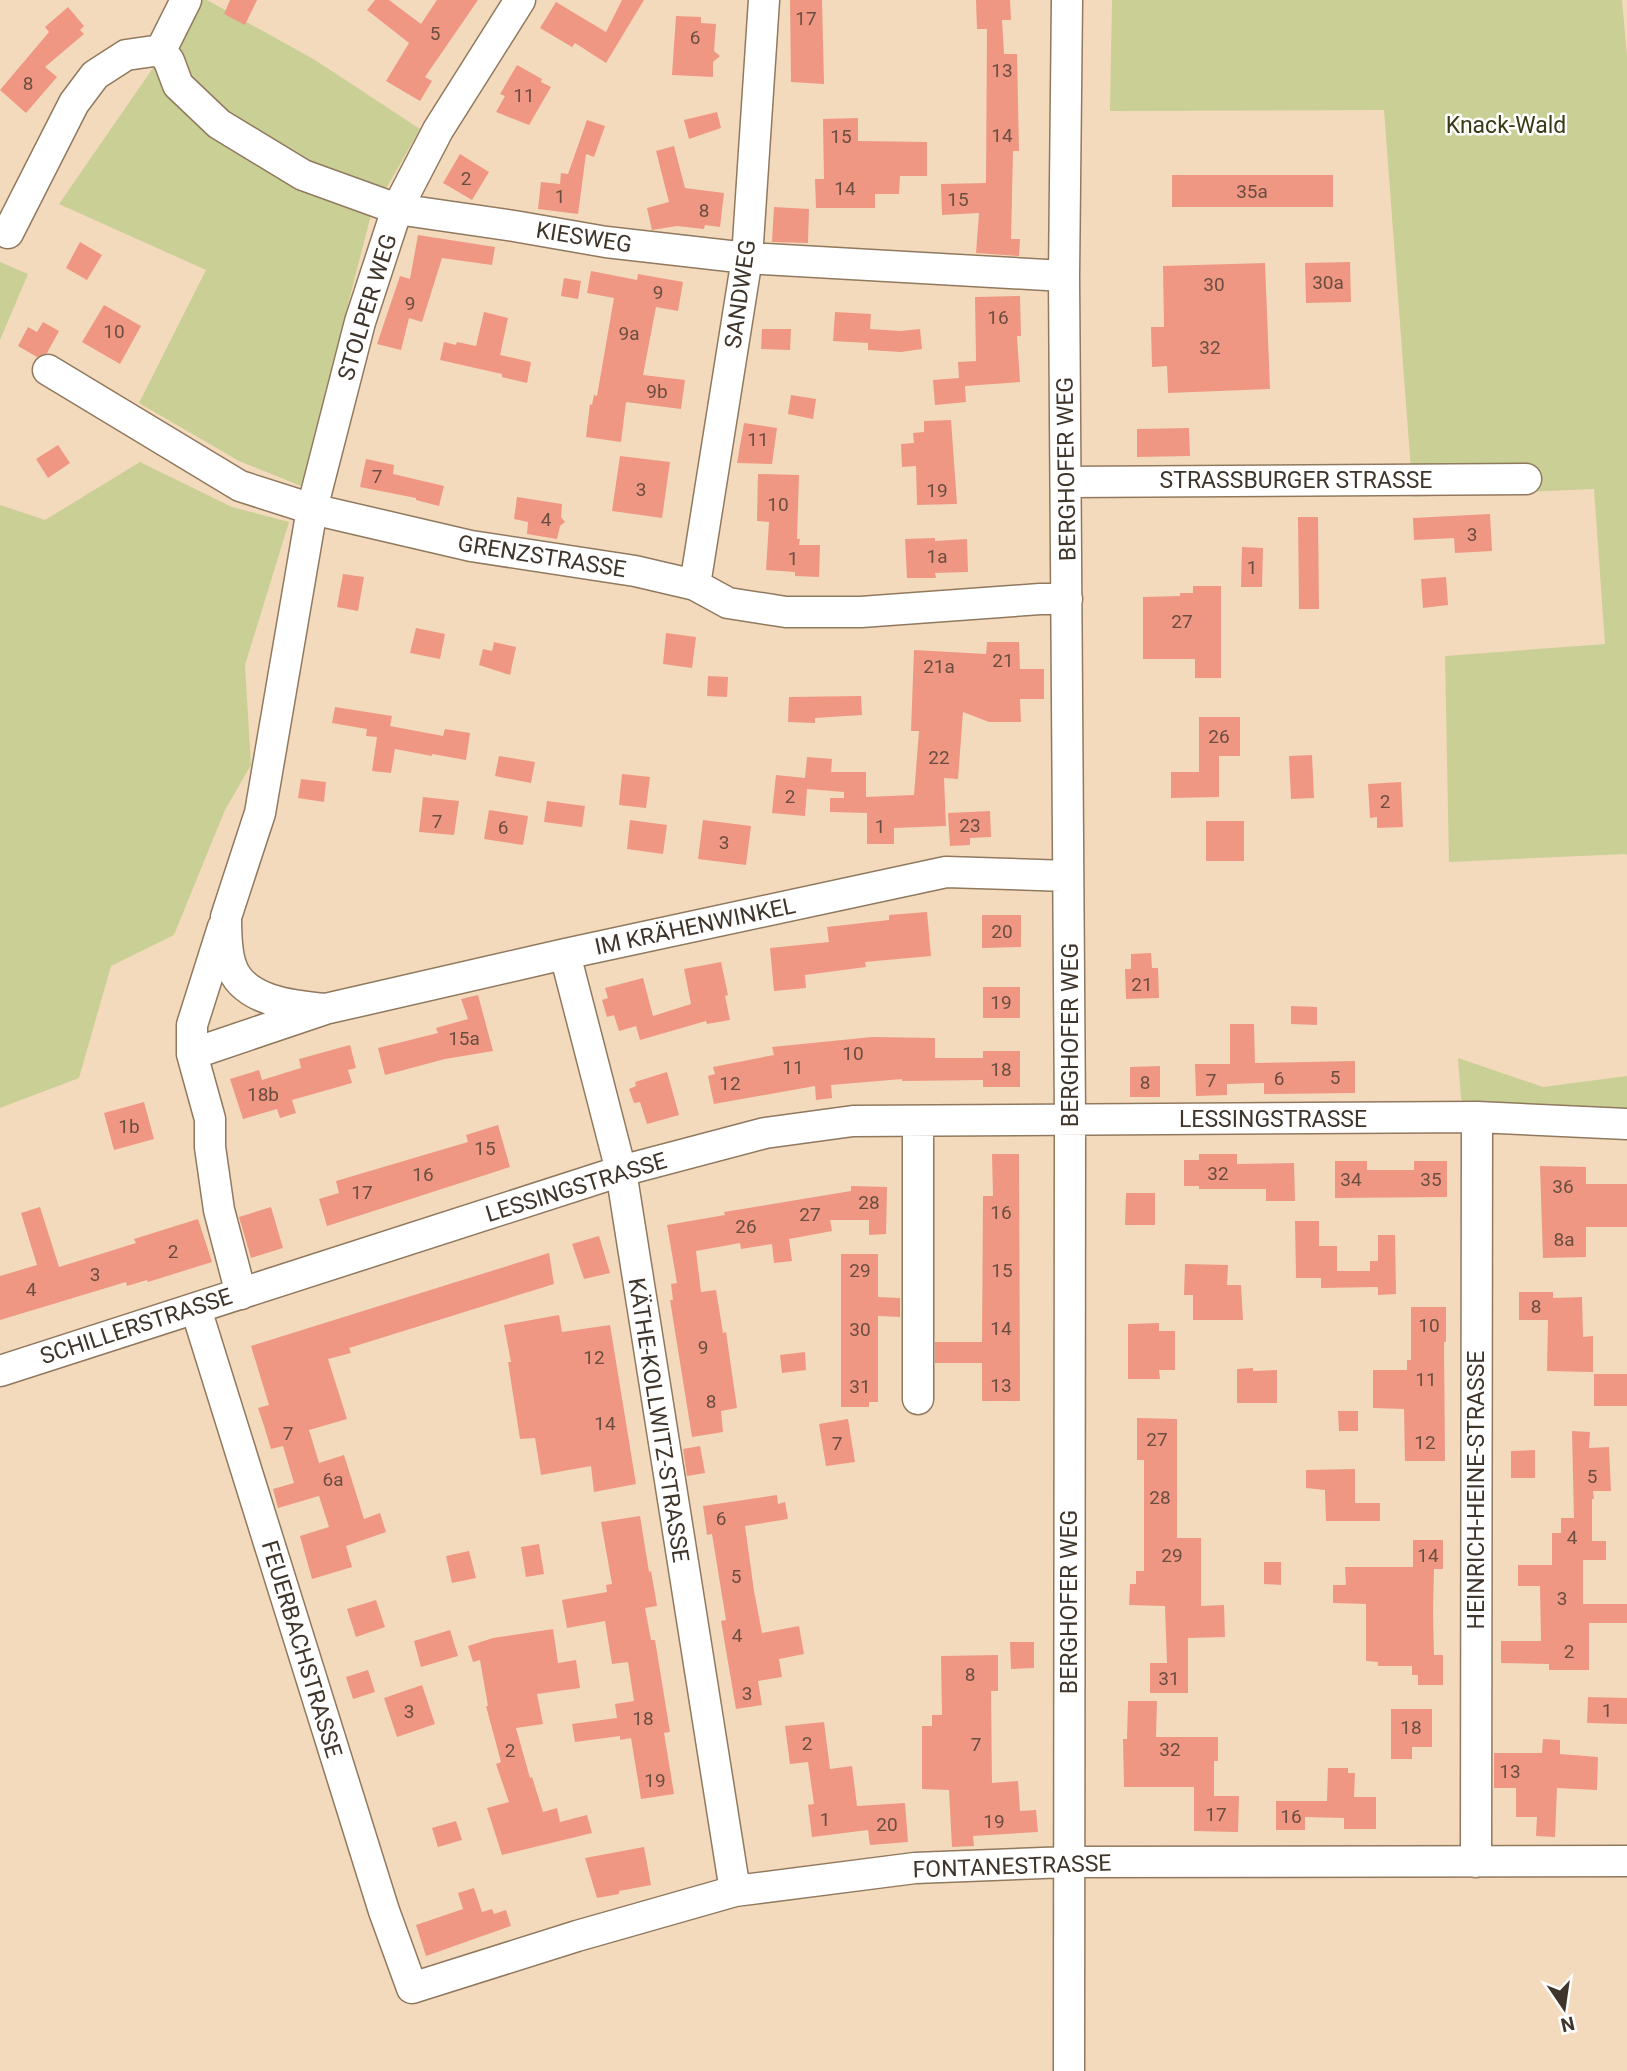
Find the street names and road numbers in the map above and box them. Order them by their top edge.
street label: KIESWEG [534,217,634,258]
street label: STOLPER WEG [332,231,403,384]
street label: SANDWEG [720,238,761,350]
street label: BERGHOFER WEG [1051,377,1082,561]
street label: STRASSBURGER STRASSE [1160,467,1432,494]
street label: GRENZSTRASSE [456,530,628,583]
street label: IM KRÄHENWINKEL [592,892,798,961]
street label: BERGHOFER WEG [1057,943,1084,1127]
street label: LESSINGSTRASSE [1179,1106,1367,1133]
street label: LESSINGSTRASSE [482,1147,670,1228]
street label: KÄTHE-KOLLWITZ-STRASSE [623,1276,694,1564]
street label: SCHILLERSTRASSE [37,1283,236,1370]
street label: HEINRICH-HEINE-STRASSE [1463,1351,1490,1629]
street label: BERGHOFER WEG [1056,1510,1083,1694]
street label: FEUERBACHSTRASSE [256,1537,347,1761]
street label: FONTANESTRASSE [912,1850,1112,1883]

